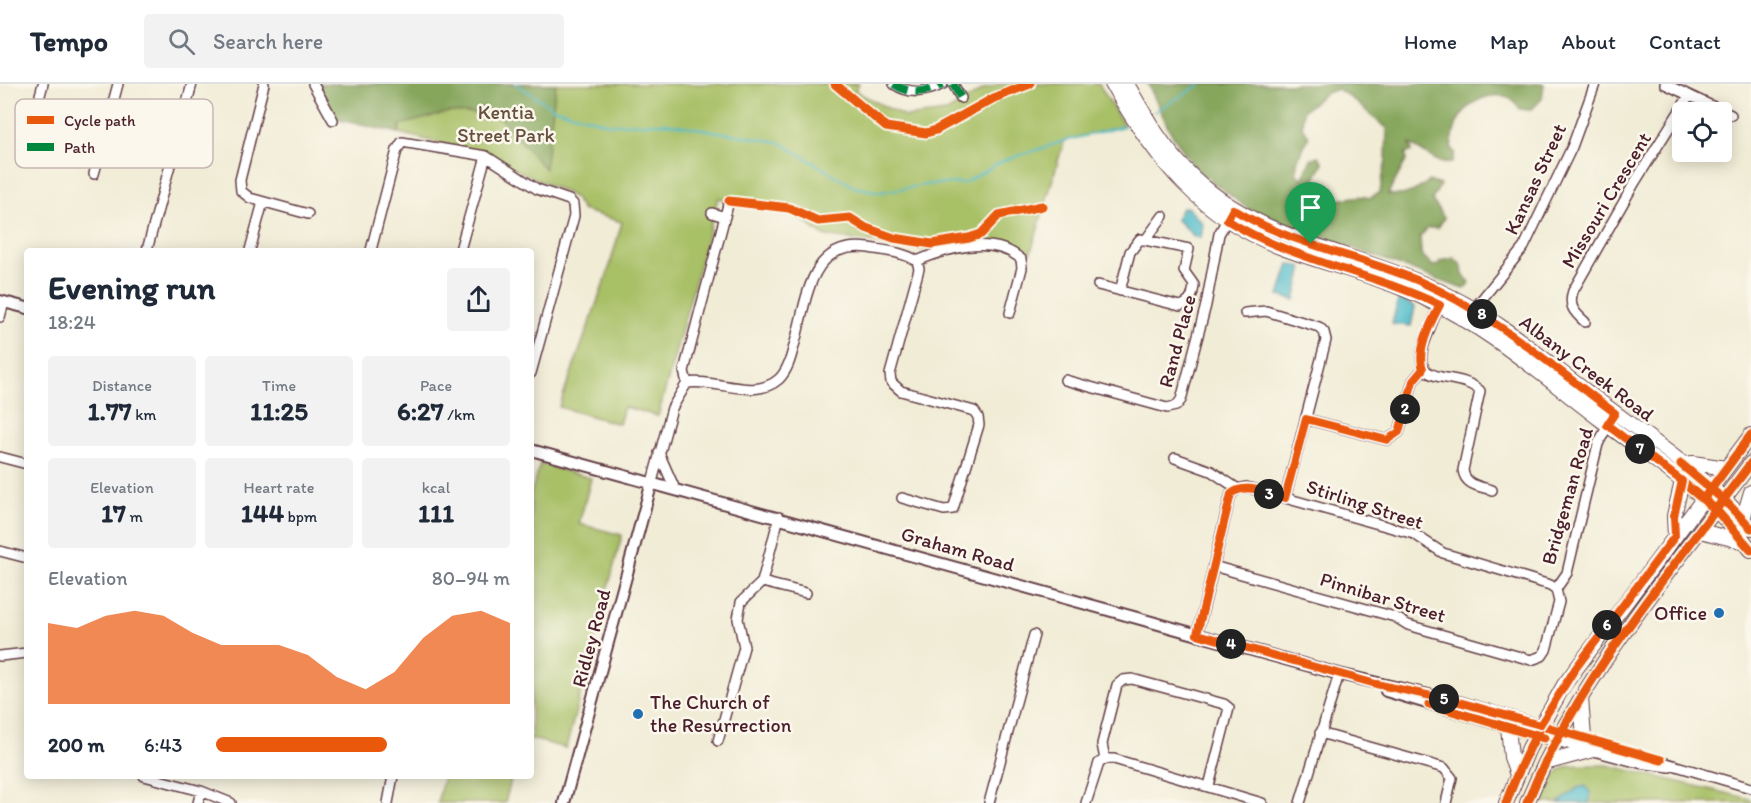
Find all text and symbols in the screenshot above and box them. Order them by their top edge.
search box [144,14,564,68]
text: Tempo [30,24,108,58]
icon: search [165,25,198,58]
text: Search here [213,28,323,55]
text: Home [1404,29,1457,54]
text: Map [1490,29,1529,54]
text: About [1562,29,1616,54]
text: Contact [1649,29,1721,54]
legend [15,99,213,168]
park label: Kentia Street Park [457,100,555,147]
map controls [1672,102,1732,162]
button: locate [1672,102,1732,162]
text: Cycle path [64,111,136,130]
street label: Kansas Street [1499,120,1571,238]
street label: Missouri Crescent [1556,127,1656,272]
text: Path [64,138,95,157]
pin [1285,182,1336,244]
icon: arrive [1294,191,1327,224]
text: Evening run [48,268,215,307]
button: share [447,268,510,331]
street label: Rand Place [1153,292,1201,390]
pin: 8 [1467,299,1497,329]
text: 8 [1478,304,1486,323]
text: 18:24 [48,310,96,334]
street label: Albany Creek Road [1515,310,1659,426]
text: Distance [92,376,152,395]
text: Time [262,376,296,395]
text: Pace [420,376,452,395]
pin: 2 [1390,394,1420,424]
text: 1.77 [87,395,132,427]
text: 11:25 [250,395,308,427]
text: 6:27 [397,395,444,427]
text: 2 [1401,399,1409,418]
text: km [132,405,157,424]
text: /km [444,405,475,424]
street label: Bridgeman Road [1536,424,1598,567]
pin: 7 [1625,434,1655,464]
text: 7 [1636,439,1644,458]
street label: Stirling Street [1304,474,1427,534]
text: Elevation [90,478,154,497]
text: Heart rate [244,478,314,497]
text: kcal [422,478,450,497]
pin: 3 [1254,479,1284,509]
text: 3 [1265,484,1273,503]
text: 17 [101,497,126,529]
text: 144 [241,497,284,529]
text: 111 [418,497,454,529]
text: m [126,507,143,526]
text: bpm [284,507,317,526]
street label: Graham Road [898,521,1018,577]
text: Elevation [48,566,127,590]
text: 80–94 m [432,566,510,590]
street label: Pinnibar Street [1317,567,1449,627]
street label: Ridley Road [566,586,616,690]
place label: Office [1654,601,1707,625]
marker: Office [1712,606,1726,620]
pin: 6 [1592,610,1622,640]
text: 6 [1603,615,1611,634]
pin: 4 [1216,629,1246,659]
text: 4 [1226,634,1236,653]
pin: 5 [1429,684,1459,714]
text: 5 [1440,689,1448,708]
place label: The Church of the Resurrection [650,690,792,737]
marker: The Church of the Resurrection [631,707,645,721]
text: 200 m [48,733,104,757]
text: 6:43 [144,733,182,757]

